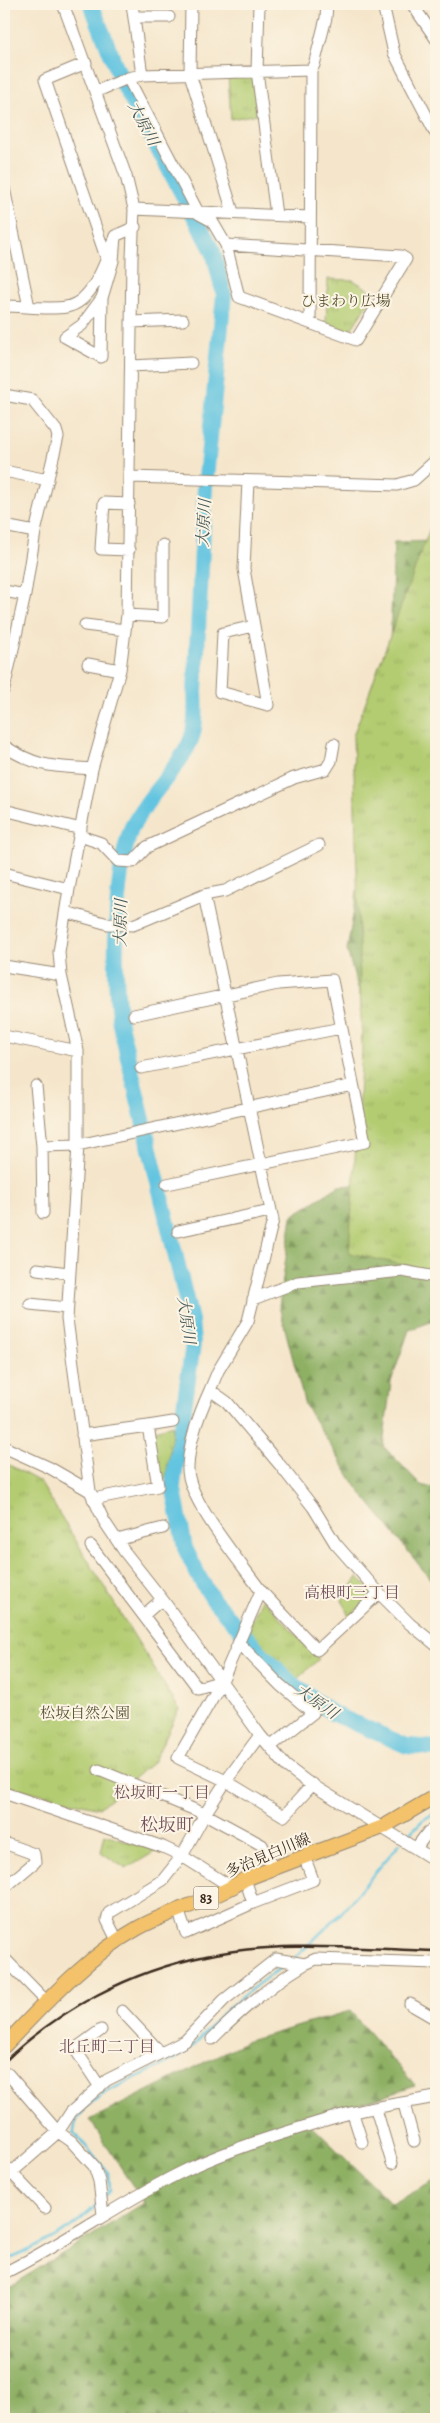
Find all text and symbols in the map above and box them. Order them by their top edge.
water label: 大原川 [122,97,165,152]
park label: ひまわり広場 [301,291,391,311]
water label: 大原川 [192,497,216,548]
water label: 大原川 [110,897,132,947]
water label: 大原川 [172,1295,201,1347]
district label: 高根町三丁目 [304,1582,400,1604]
water label: 大原川 [290,1679,344,1725]
park label: 松坂自然公園 [40,1703,130,1723]
district label: 松坂町一丁目 [114,1782,210,1804]
district label: 松坂町 [140,1813,194,1837]
street label: 多治見白川線 [223,1828,313,1882]
road number: 83 [194,1886,218,1910]
district label: 北丘町二丁目 [59,2036,155,2058]

